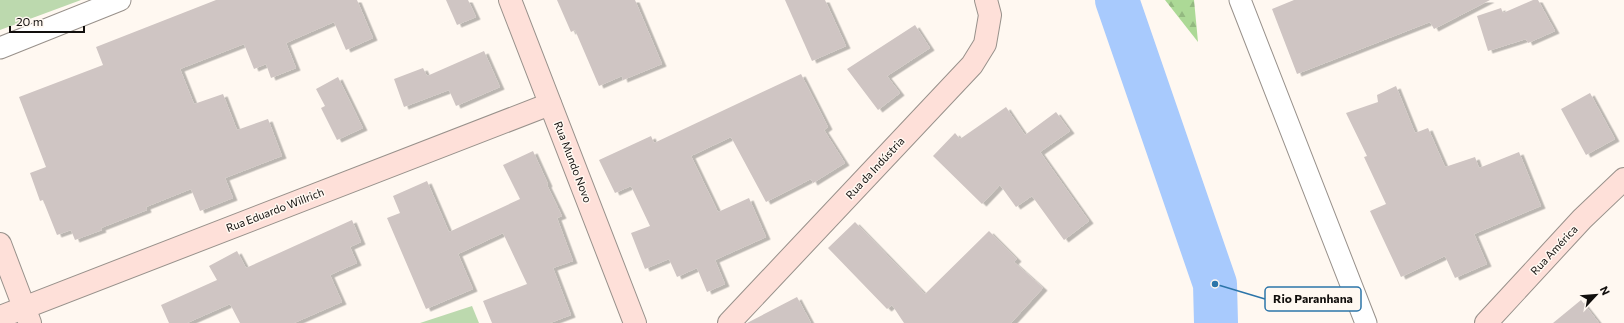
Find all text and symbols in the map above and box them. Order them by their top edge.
scale bar [10,8,84,34]
text: 20 m [16,14,43,28]
street label: Rua Mundo Novo [552,119,595,205]
street label: Rua da Indústria [843,134,907,201]
street label: Rua Eduardo Willrich [224,185,326,234]
street label: Rua América [1527,222,1580,277]
north arrow [1576,275,1616,315]
text: N [1598,284,1613,297]
callout: Rio Paranhana [1265,287,1361,311]
text: Rio Paranhana [1273,291,1353,305]

